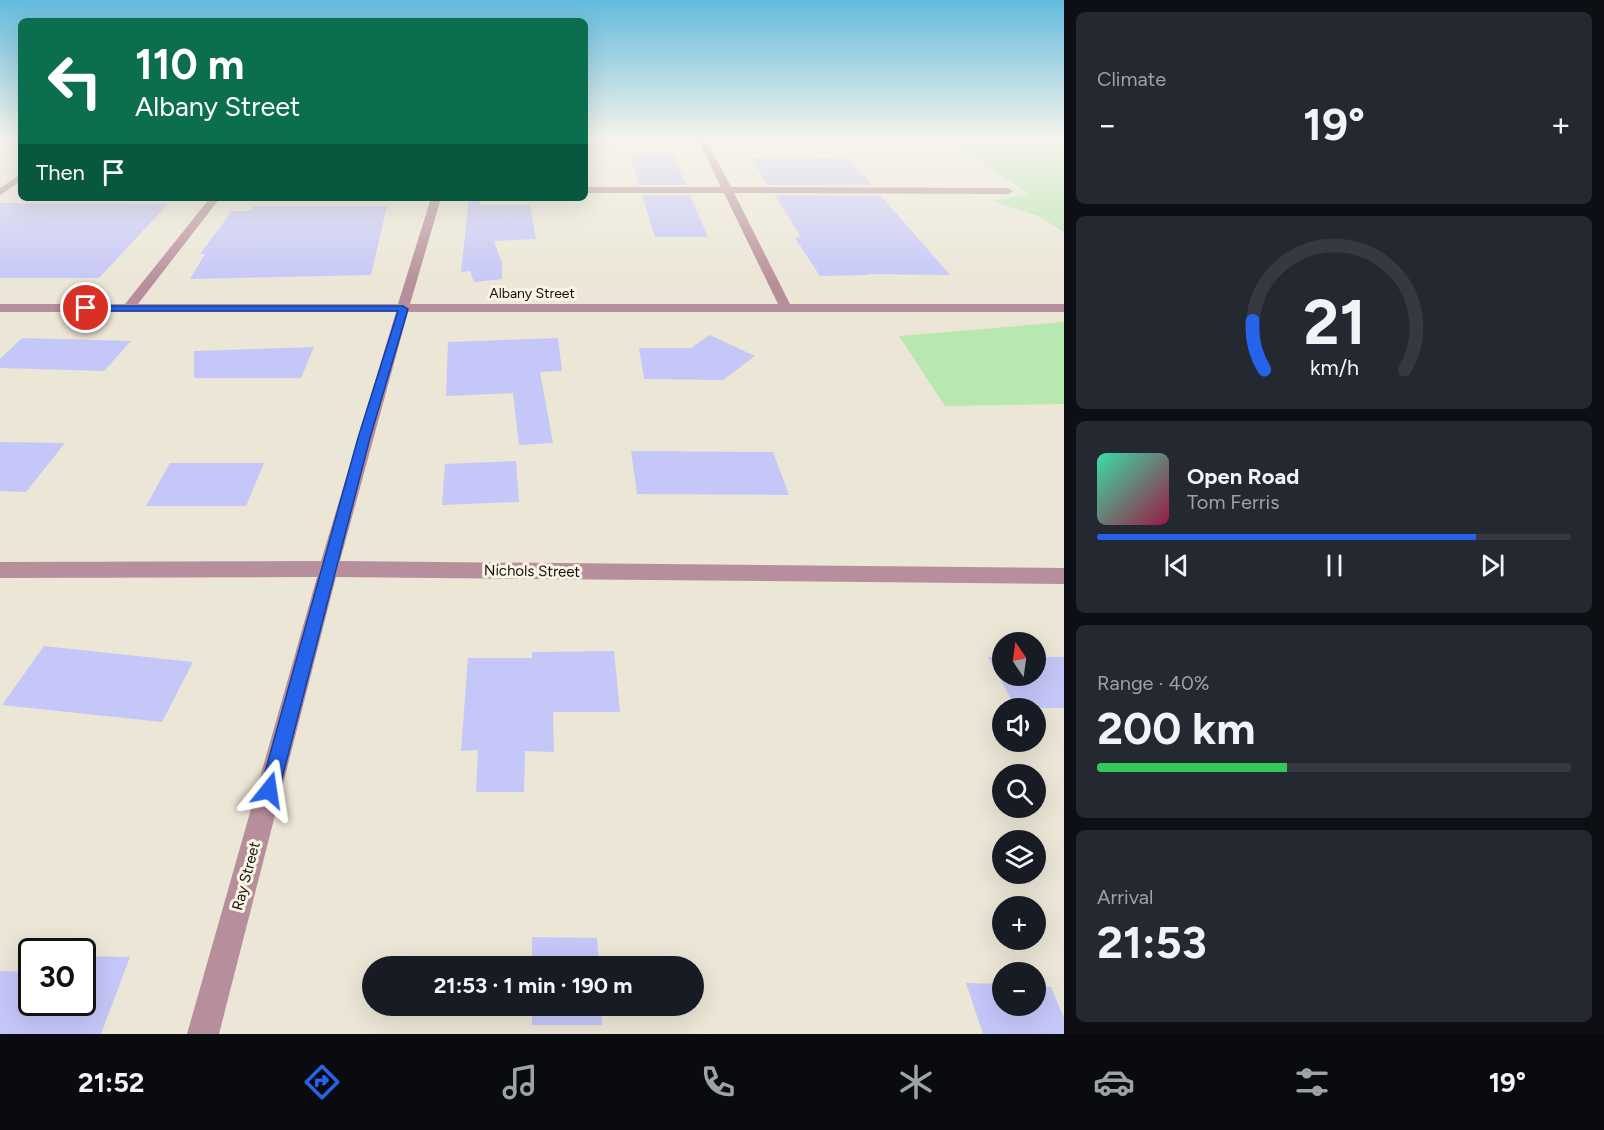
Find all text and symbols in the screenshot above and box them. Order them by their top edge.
text: 110 m [135,39,244,90]
icon: left [36,42,114,120]
text: Climate [1097,67,1166,91]
text: Albany Street [135,90,300,123]
text: 19° [1303,97,1365,151]
text: − [1097,105,1118,144]
text: + [1550,105,1571,144]
icon: arrive [97,156,130,189]
text: Then [36,159,85,186]
pin [60,282,111,333]
street label: Albany Street [489,285,575,302]
text: 21 [1303,285,1365,360]
icon: arrive [69,291,102,324]
text: km/h [1310,355,1358,380]
text: Open Road [1187,463,1299,490]
text: Tom Ferris [1187,490,1280,514]
icon: previous [1160,549,1193,582]
icon: pause [1318,549,1351,582]
icon: next [1476,549,1509,582]
street label: Nichols Street [484,561,581,581]
north arrow [992,632,1046,686]
map controls [992,632,1046,1016]
text: Range · 40% [1097,671,1209,695]
button: sound [992,698,1046,752]
text: 200 km [1097,701,1256,755]
position arrow [237,758,301,822]
button: search [992,764,1046,818]
button: layers [992,830,1046,884]
street label: Ray Street [228,839,264,912]
text: Arrival [1097,885,1153,909]
button: + [992,896,1046,950]
text: 21:53 [1097,915,1207,969]
speed limit sign: 30 [18,938,96,1016]
button: − [992,962,1046,1016]
text: 21:53 · 1 min · 190 m [434,972,632,999]
icon: directions [301,1061,343,1103]
icon: music [499,1061,541,1103]
icon: phone [697,1061,739,1103]
icon: climate [895,1061,937,1103]
icon: car [1093,1061,1135,1103]
icon: filters [1291,1061,1333,1103]
text: 21:52 [78,1066,145,1099]
text: 19° [1489,1066,1526,1099]

